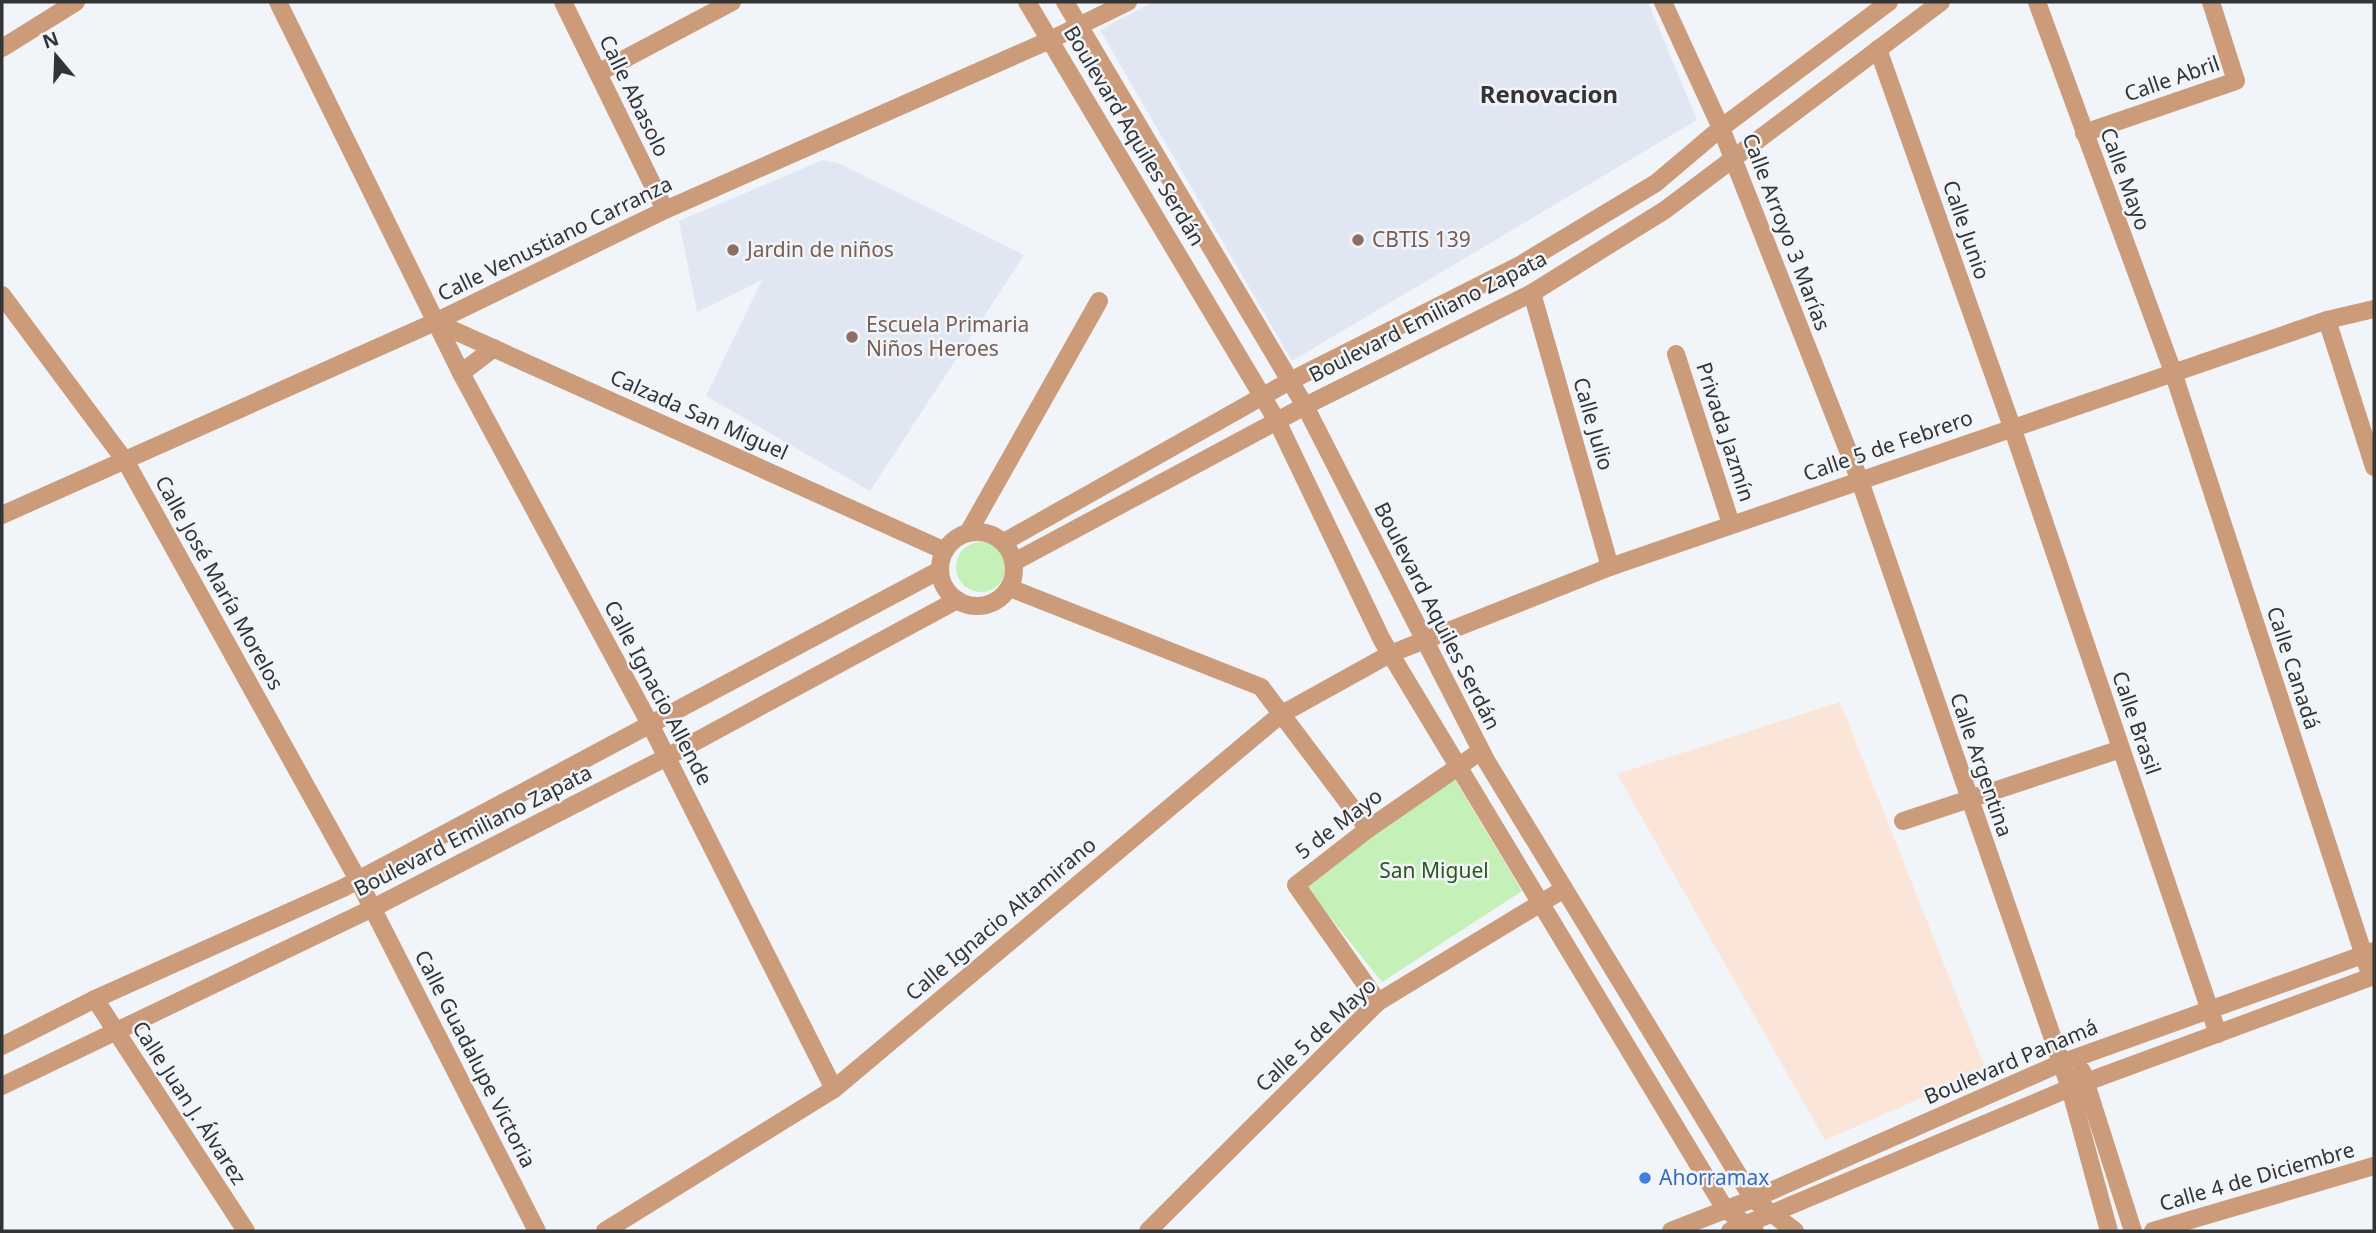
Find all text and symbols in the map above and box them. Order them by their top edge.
street label: Boulevard Aquiles Serdán [1058,20,1212,251]
north arrow [21,21,91,91]
text: N [39,25,62,55]
street label: Calle Abasolo [593,30,676,161]
street label: Calle Abril [2120,49,2223,107]
district label: Renovacion [1480,77,1618,110]
street label: Calle Mayo [2094,123,2157,234]
street label: Calle Arroyo 3 Marías [1736,129,1837,334]
street label: Calle Venustiano Carranza [433,169,676,307]
street label: Calle Junio [1937,176,1997,283]
place label: CBTIS 139 [1372,225,1471,253]
marker: CBTIS 139 [1350,232,1366,248]
place label: Jardin de niños [745,235,894,263]
marker: Jardin de niños [725,242,741,258]
street label: Boulevard Emiliano Zapata [1304,244,1551,388]
place label: Escuela Primaria Niños Heroes [866,310,1029,362]
marker: Escuela Primaria Niños Heroes [844,329,860,345]
street label: Privada Jazmín [1690,358,1762,505]
street label: Calzada San Miguel [606,362,793,466]
street label: Calle Julio [1567,374,1621,473]
street label: Calle 5 de Febrero [1799,403,1976,487]
street label: Calle José María Morelos [149,470,291,695]
street label: Boulevard Aquiles Serdán [1368,497,1508,734]
street label: Calle Ignacio Allende [598,595,719,790]
street label: Calle Canadá [2261,603,2327,733]
street label: Calle Brasil [2106,667,2168,778]
street label: Calle Argentina [1944,689,2020,840]
street label: Boulevard Emiliano Zapata [349,758,596,902]
street label: 5 de Mayo [1289,781,1388,865]
street label: Calle Ignacio Altamirano [899,830,1102,1006]
park label: San Miguel [1379,856,1489,884]
street label: Calle Guadalupe Victoria [409,945,543,1172]
street label: Calle 5 de Mayo [1249,971,1382,1097]
street label: Boulevard Panamá [1920,1012,2102,1110]
street label: Calle Juan J. Álvarez [126,1015,253,1190]
street label: Calle 4 de Diciembre [2156,1135,2357,1217]
place label: Ahorramax [1659,1163,1769,1191]
marker: Ahorramax [1637,1170,1653,1186]

